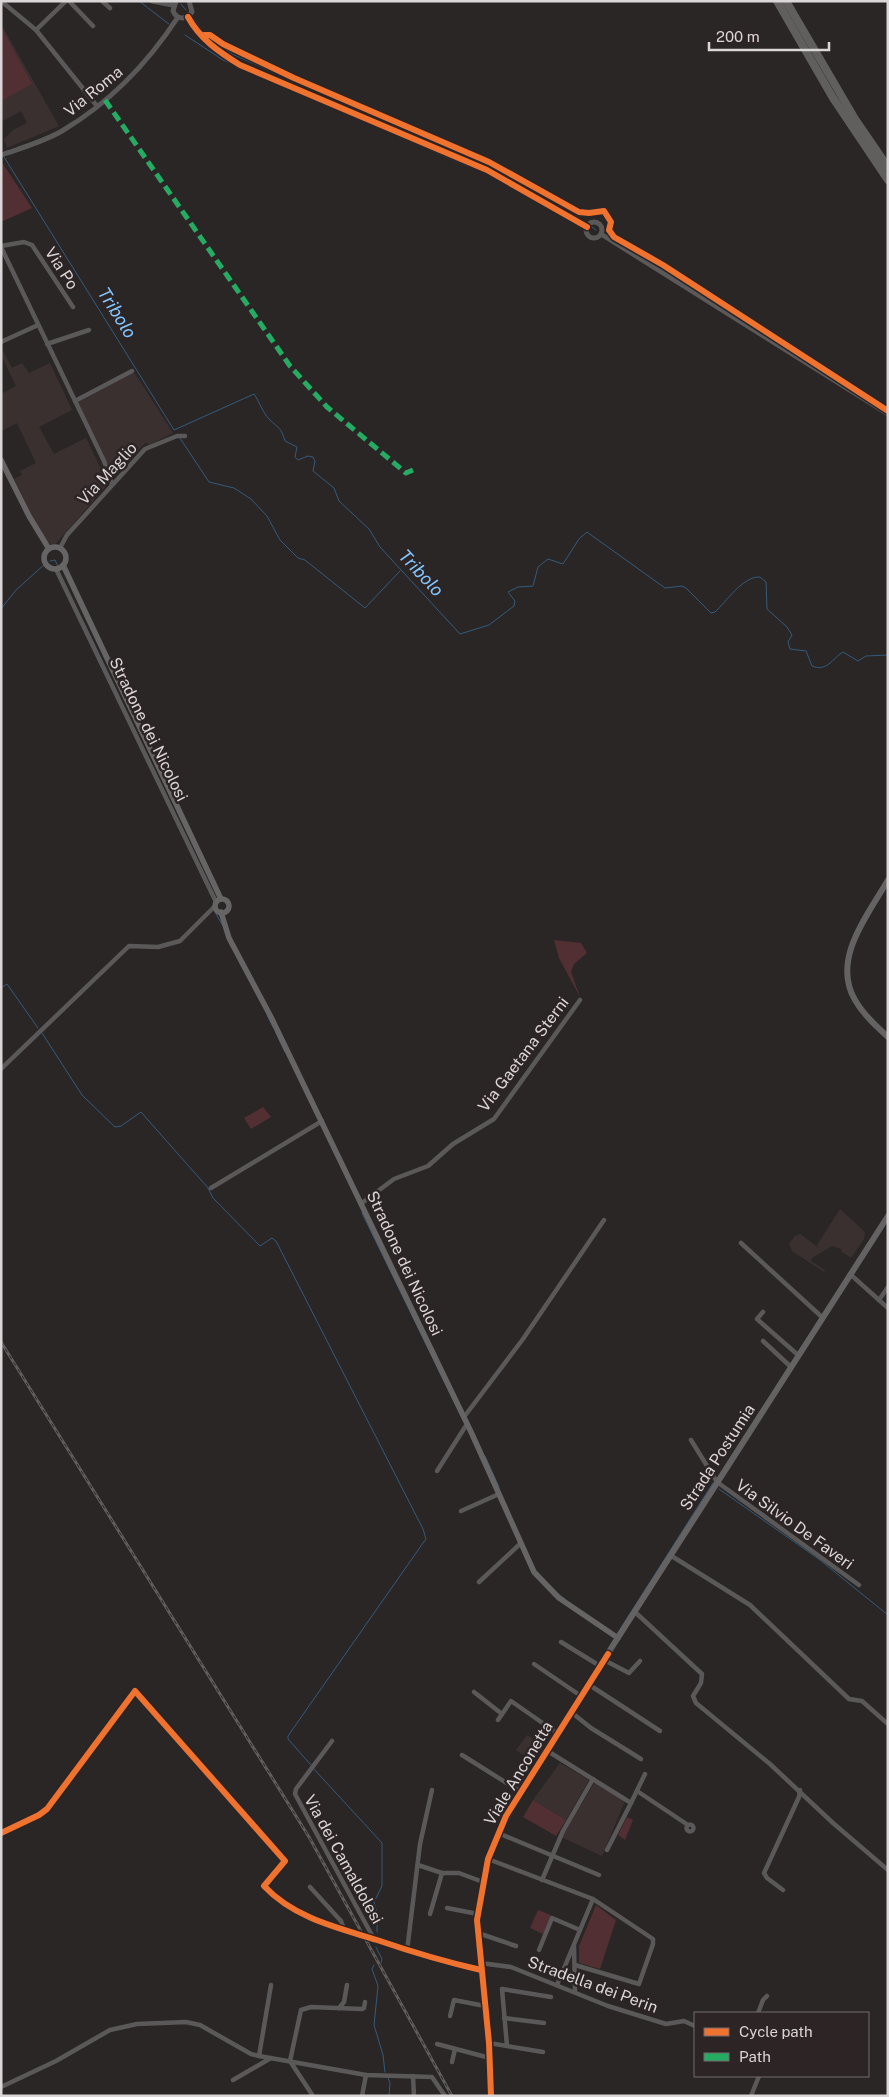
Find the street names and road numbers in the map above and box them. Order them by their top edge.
street label: Via Roma [60,62,126,121]
street label: Via Po [41,244,82,293]
street label: Via Maglio [74,438,141,508]
street label: Stradone dei Nicolosi [105,654,192,804]
street label: Via Gaetana Sterni [474,993,573,1115]
street label: Stradone dei Nicolosi [363,1188,446,1339]
street label: Strada Postumia [676,1401,759,1514]
street label: Via Silvio De Faveri [732,1475,857,1573]
street label: Viale Anconetta [480,1718,557,1829]
street label: Via dei Camaldolesi [300,1791,387,1927]
street label: Stradella dei Perin [525,1952,660,2017]

